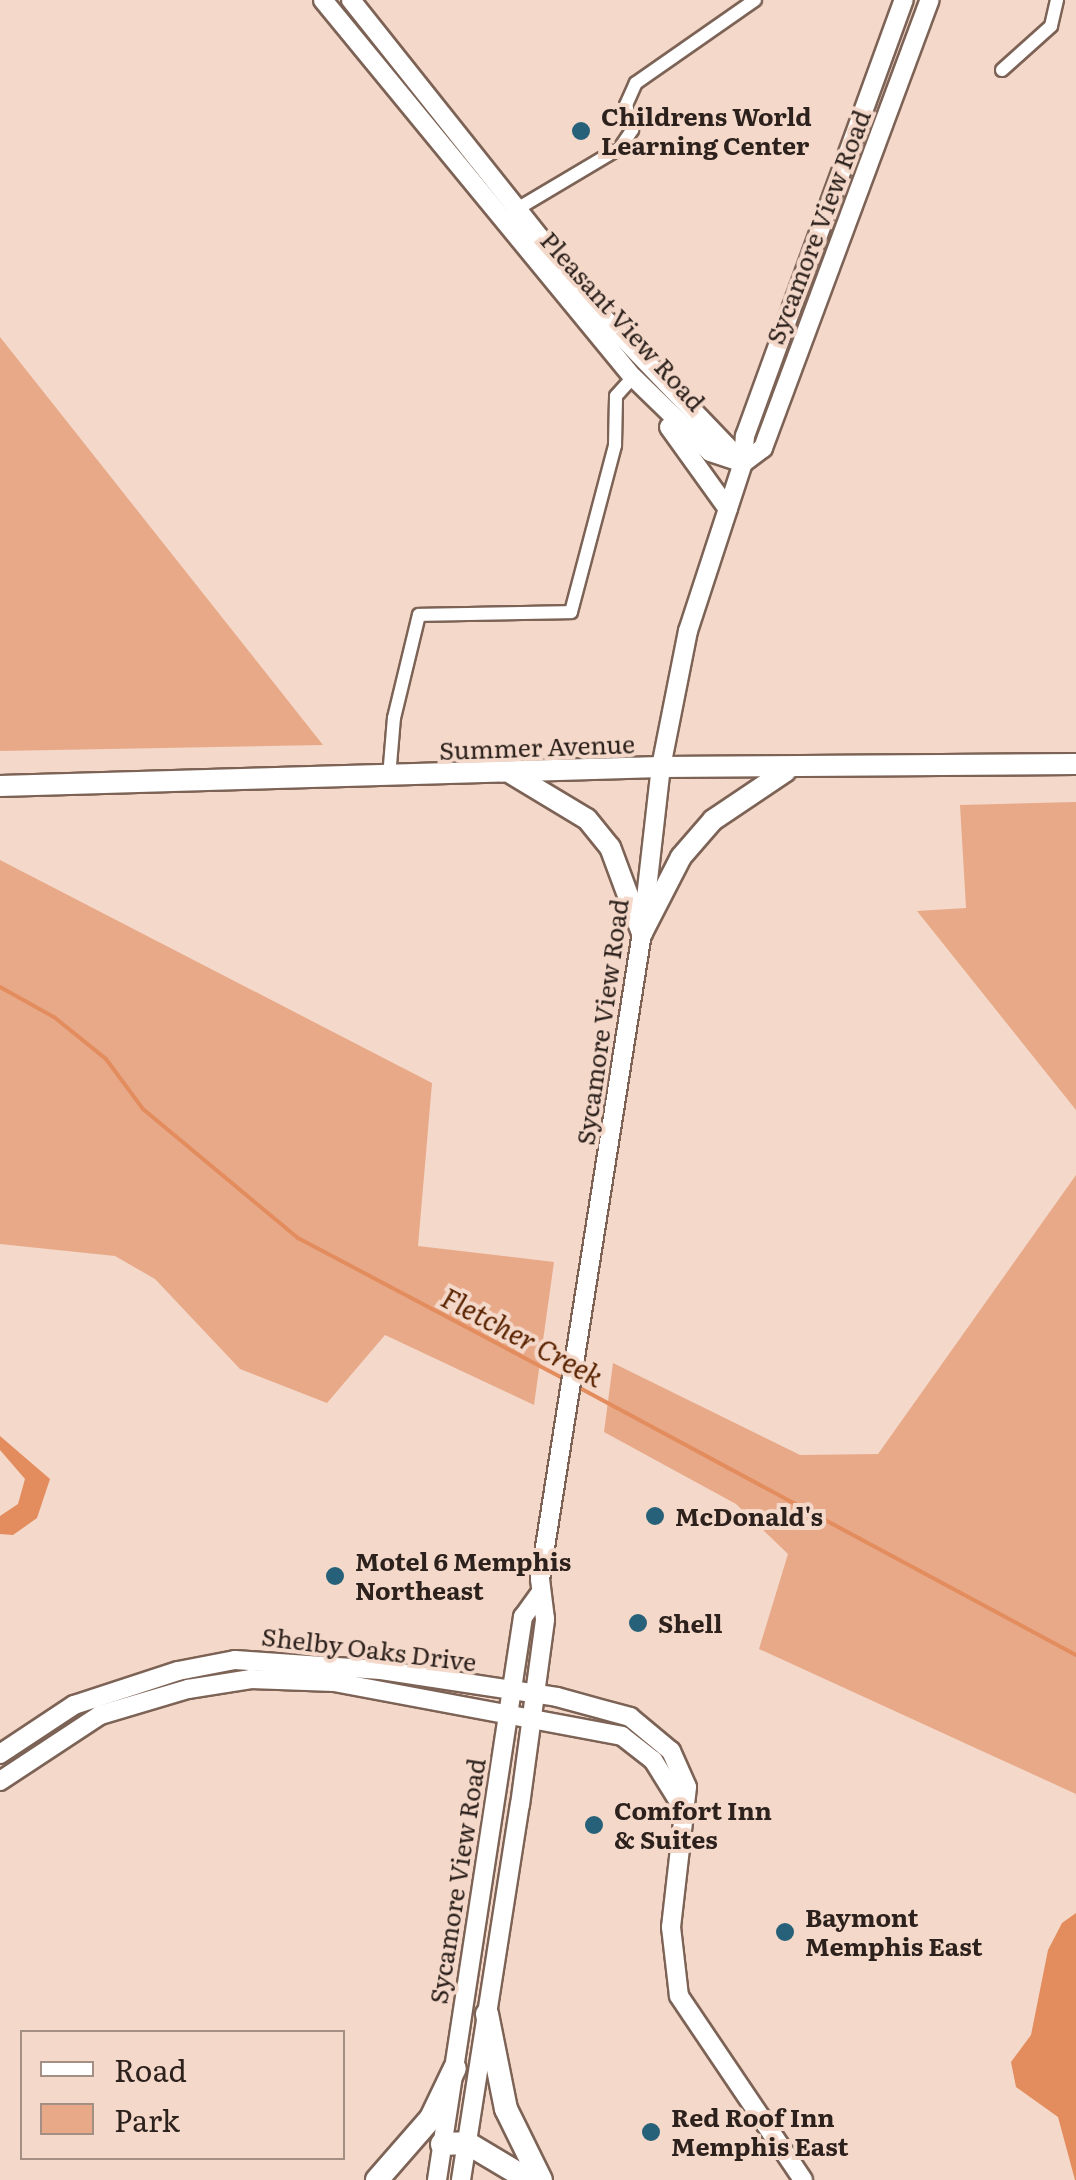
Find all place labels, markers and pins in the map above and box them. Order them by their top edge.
place label: Childrens World Learning Center [601,102,812,161]
marker: Childrens World Learning Center [570,120,592,142]
place label: McDonald's [675,1501,823,1531]
marker: McDonald's [644,1505,666,1527]
place label: Motel 6 Memphis Northeast [355,1547,571,1606]
marker: Motel 6 Memphis Northeast [324,1565,346,1587]
place label: Shell [658,1608,723,1638]
marker: Shell [627,1612,649,1634]
place label: Comfort Inn & Suites [614,1796,772,1855]
marker: Comfort Inn & Suites [583,1814,605,1836]
place label: Baymont Memphis East [805,1903,982,1962]
marker: Baymont Memphis East [774,1921,796,1943]
place label: Red Roof Inn Memphis East [671,2103,848,2162]
marker: Red Roof Inn Memphis East [640,2121,662,2143]

